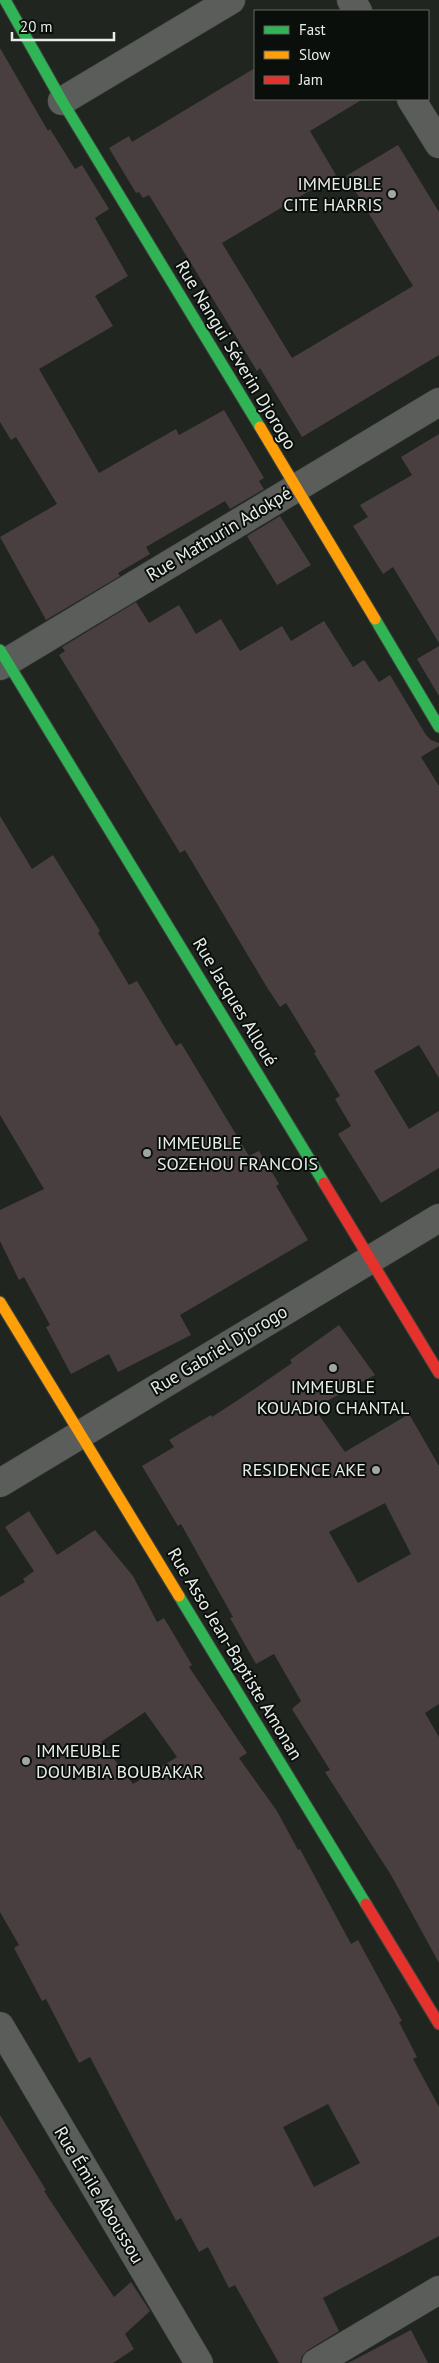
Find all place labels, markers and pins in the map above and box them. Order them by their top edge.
place label: IMMEUBLE CITE HARRIS [283,172,382,216]
marker: IMMEUBLE CITE HARRIS [386,188,398,200]
place label: IMMEUBLE SOZEHOU FRANCOIS [157,1131,318,1175]
marker: IMMEUBLE SOZEHOU FRANCOIS [141,1147,153,1159]
marker: IMMEUBLE KOUADIO CHANTAL [327,1362,339,1374]
place label: IMMEUBLE KOUADIO CHANTAL [257,1375,409,1419]
place label: RESIDENCE AKE [242,1458,366,1481]
marker: RESIDENCE AKE [370,1464,382,1476]
place label: IMMEUBLE DOUMBIA BOUBAKAR [36,1739,204,1783]
marker: IMMEUBLE DOUMBIA BOUBAKAR [20,1755,32,1767]

